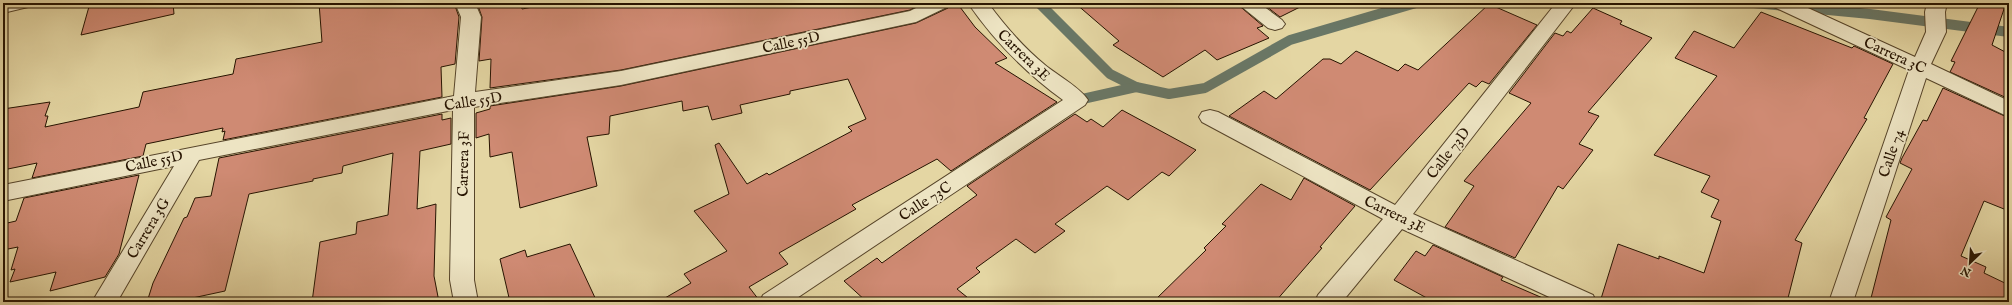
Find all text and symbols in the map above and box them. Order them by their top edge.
street label: Carrera 3E [993,25,1054,85]
street label: Calle 55D [761,27,822,58]
street label: Carrera 3C [1861,33,1929,78]
street label: Calle 55D [443,88,503,115]
street label: Calle 73D [1422,124,1474,183]
street label: Calle 74 [1874,126,1909,180]
street label: Carrera 3F [453,131,474,197]
street label: Calle 55D [124,146,185,177]
street label: Calle 73C [895,177,955,225]
street label: Carrera 3E [1361,191,1429,238]
street label: Carrera 3G [123,194,174,262]
north arrow [1950,243,1990,283]
text: N [1958,263,1974,280]

